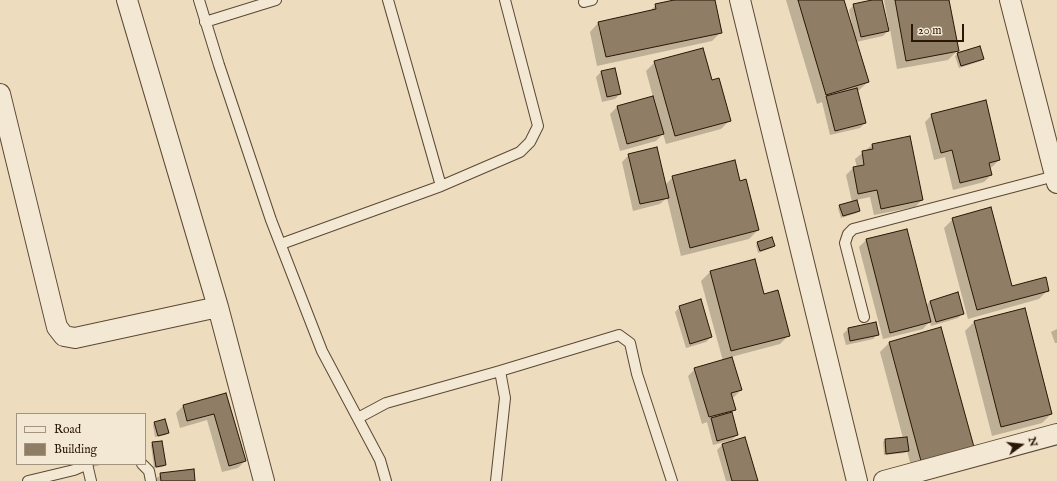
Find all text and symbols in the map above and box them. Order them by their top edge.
scale bar [913,16,966,42]
text: 20 m [918,23,941,38]
legend [16,413,146,465]
text: Road [54,422,81,437]
north arrow [1001,425,1041,465]
text: N [1025,435,1041,448]
text: Building [54,442,97,457]

